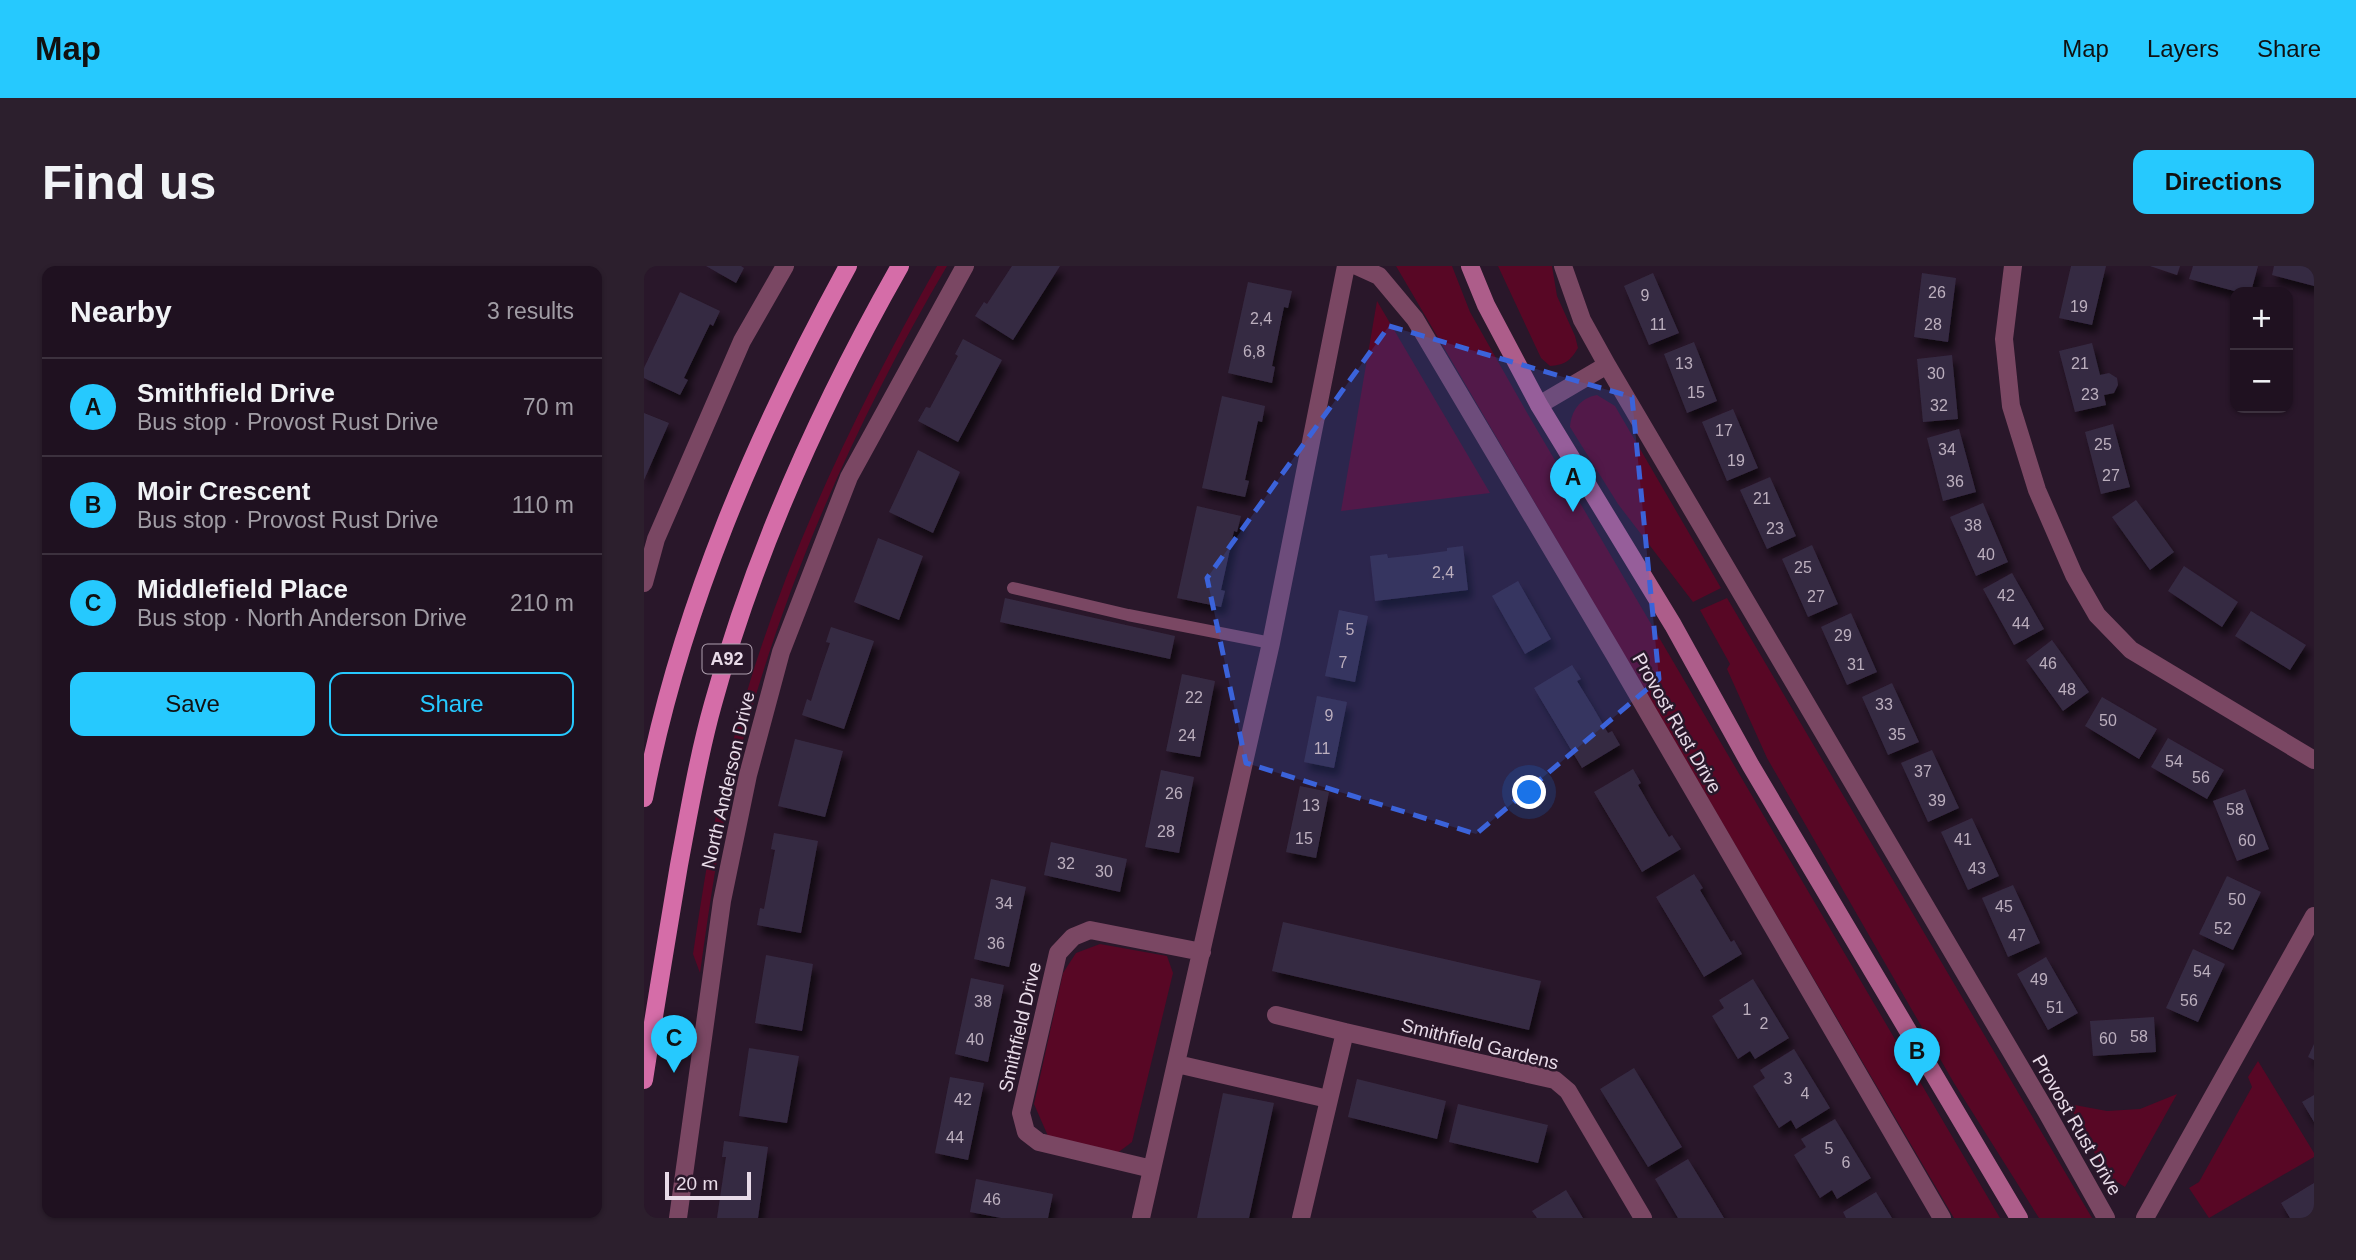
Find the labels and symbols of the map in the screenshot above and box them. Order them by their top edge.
house number: 26 [1928,284,1946,301]
house number: 9 [1641,287,1650,304]
house number: 19 [2070,298,2088,315]
house number: 2,4 [1250,310,1272,327]
house number: 11 [1650,316,1666,333]
house number: 28 [1924,316,1942,333]
house number: 6,8 [1243,343,1265,360]
house number: 13 [1675,355,1693,372]
house number: 21 [2071,355,2089,372]
house number: 30 [1927,365,1945,382]
house number: 15 [1687,384,1705,401]
house number: 23 [2081,386,2099,403]
house number: 32 [1930,397,1948,414]
house number: 17 [1715,422,1733,439]
house number: 25 [2094,436,2112,453]
house number: 34 [1938,441,1956,458]
house number: 19 [1727,452,1745,469]
pin: A [1550,454,1596,512]
house number: 27 [2102,467,2120,484]
house number: 36 [1946,473,1964,490]
house number: 21 [1753,490,1771,507]
house number: 38 [1964,517,1982,534]
house number: 23 [1766,520,1784,537]
house number: 40 [1977,546,1995,563]
house number: 25 [1794,559,1812,576]
house number: 2,4 [1432,564,1454,581]
house number: 42 [1997,587,2015,604]
house number: 27 [1807,588,1825,605]
house number: 44 [2012,615,2030,632]
house number: 5 [1346,621,1355,638]
house number: 29 [1834,627,1852,644]
road number: A92 [702,645,752,674]
street label: Provost Rust Drive [1628,649,1726,797]
house number: 7 [1339,654,1348,671]
house number: 46 [2039,655,2057,672]
house number: 31 [1847,656,1865,673]
house number: 48 [2058,681,2076,698]
street label: North Anderson Drive [697,689,759,871]
house number: 22 [1185,689,1203,706]
house number: 33 [1875,696,1893,713]
house number: 9 [1325,707,1334,724]
house number: 50 [2099,712,2117,729]
house number: 35 [1888,726,1906,743]
house number: 24 [1178,727,1196,744]
house number: 11 [1314,740,1330,757]
house number: 54 [2165,753,2183,770]
house number: 37 [1914,763,1932,780]
house number: 56 [2192,769,2210,786]
your location [1512,775,1546,809]
house number: 26 [1165,785,1183,802]
house number: 39 [1928,792,1946,809]
house number: 13 [1302,797,1320,814]
house number: 58 [2226,801,2244,818]
house number: 28 [1157,823,1175,840]
house number: 15 [1295,830,1313,847]
house number: 41 [1954,831,1972,848]
house number: 60 [2238,832,2256,849]
house number: 32 [1057,855,1075,872]
house number: 43 [1968,860,1986,877]
house number: 30 [1095,863,1113,880]
house number: 50 [2228,891,2246,908]
house number: 34 [995,895,1013,912]
house number: 45 [1995,898,2013,915]
house number: 52 [2214,920,2232,937]
house number: 47 [2008,927,2026,944]
house number: 36 [987,935,1005,952]
street label: Smithfield Drive [995,960,1045,1094]
house number: 54 [2193,963,2211,980]
house number: 49 [2030,971,2048,988]
house number: 56 [2180,992,2198,1009]
house number: 38 [974,993,992,1010]
house number: 51 [2046,999,2064,1016]
house number: 1 [1743,1001,1752,1018]
street label: Smithfield Gardens [1399,1014,1561,1074]
pin: C [651,1015,697,1073]
house number: 2 [1760,1015,1769,1032]
pin: B [1894,1028,1940,1086]
house number: 58 [2130,1028,2148,1045]
house number: 60 [2099,1030,2117,1047]
house number: 40 [966,1031,984,1048]
street label: Provost Rust Drive [2028,1051,2126,1199]
house number: 3 [1784,1070,1793,1087]
house number: 4 [1801,1085,1810,1102]
house number: 42 [954,1091,972,1108]
house number: 44 [946,1129,964,1146]
house number: 5 [1825,1140,1834,1157]
house number: 6 [1842,1154,1851,1171]
scale bar [665,1169,751,1201]
house number: 46 [983,1191,1001,1208]

